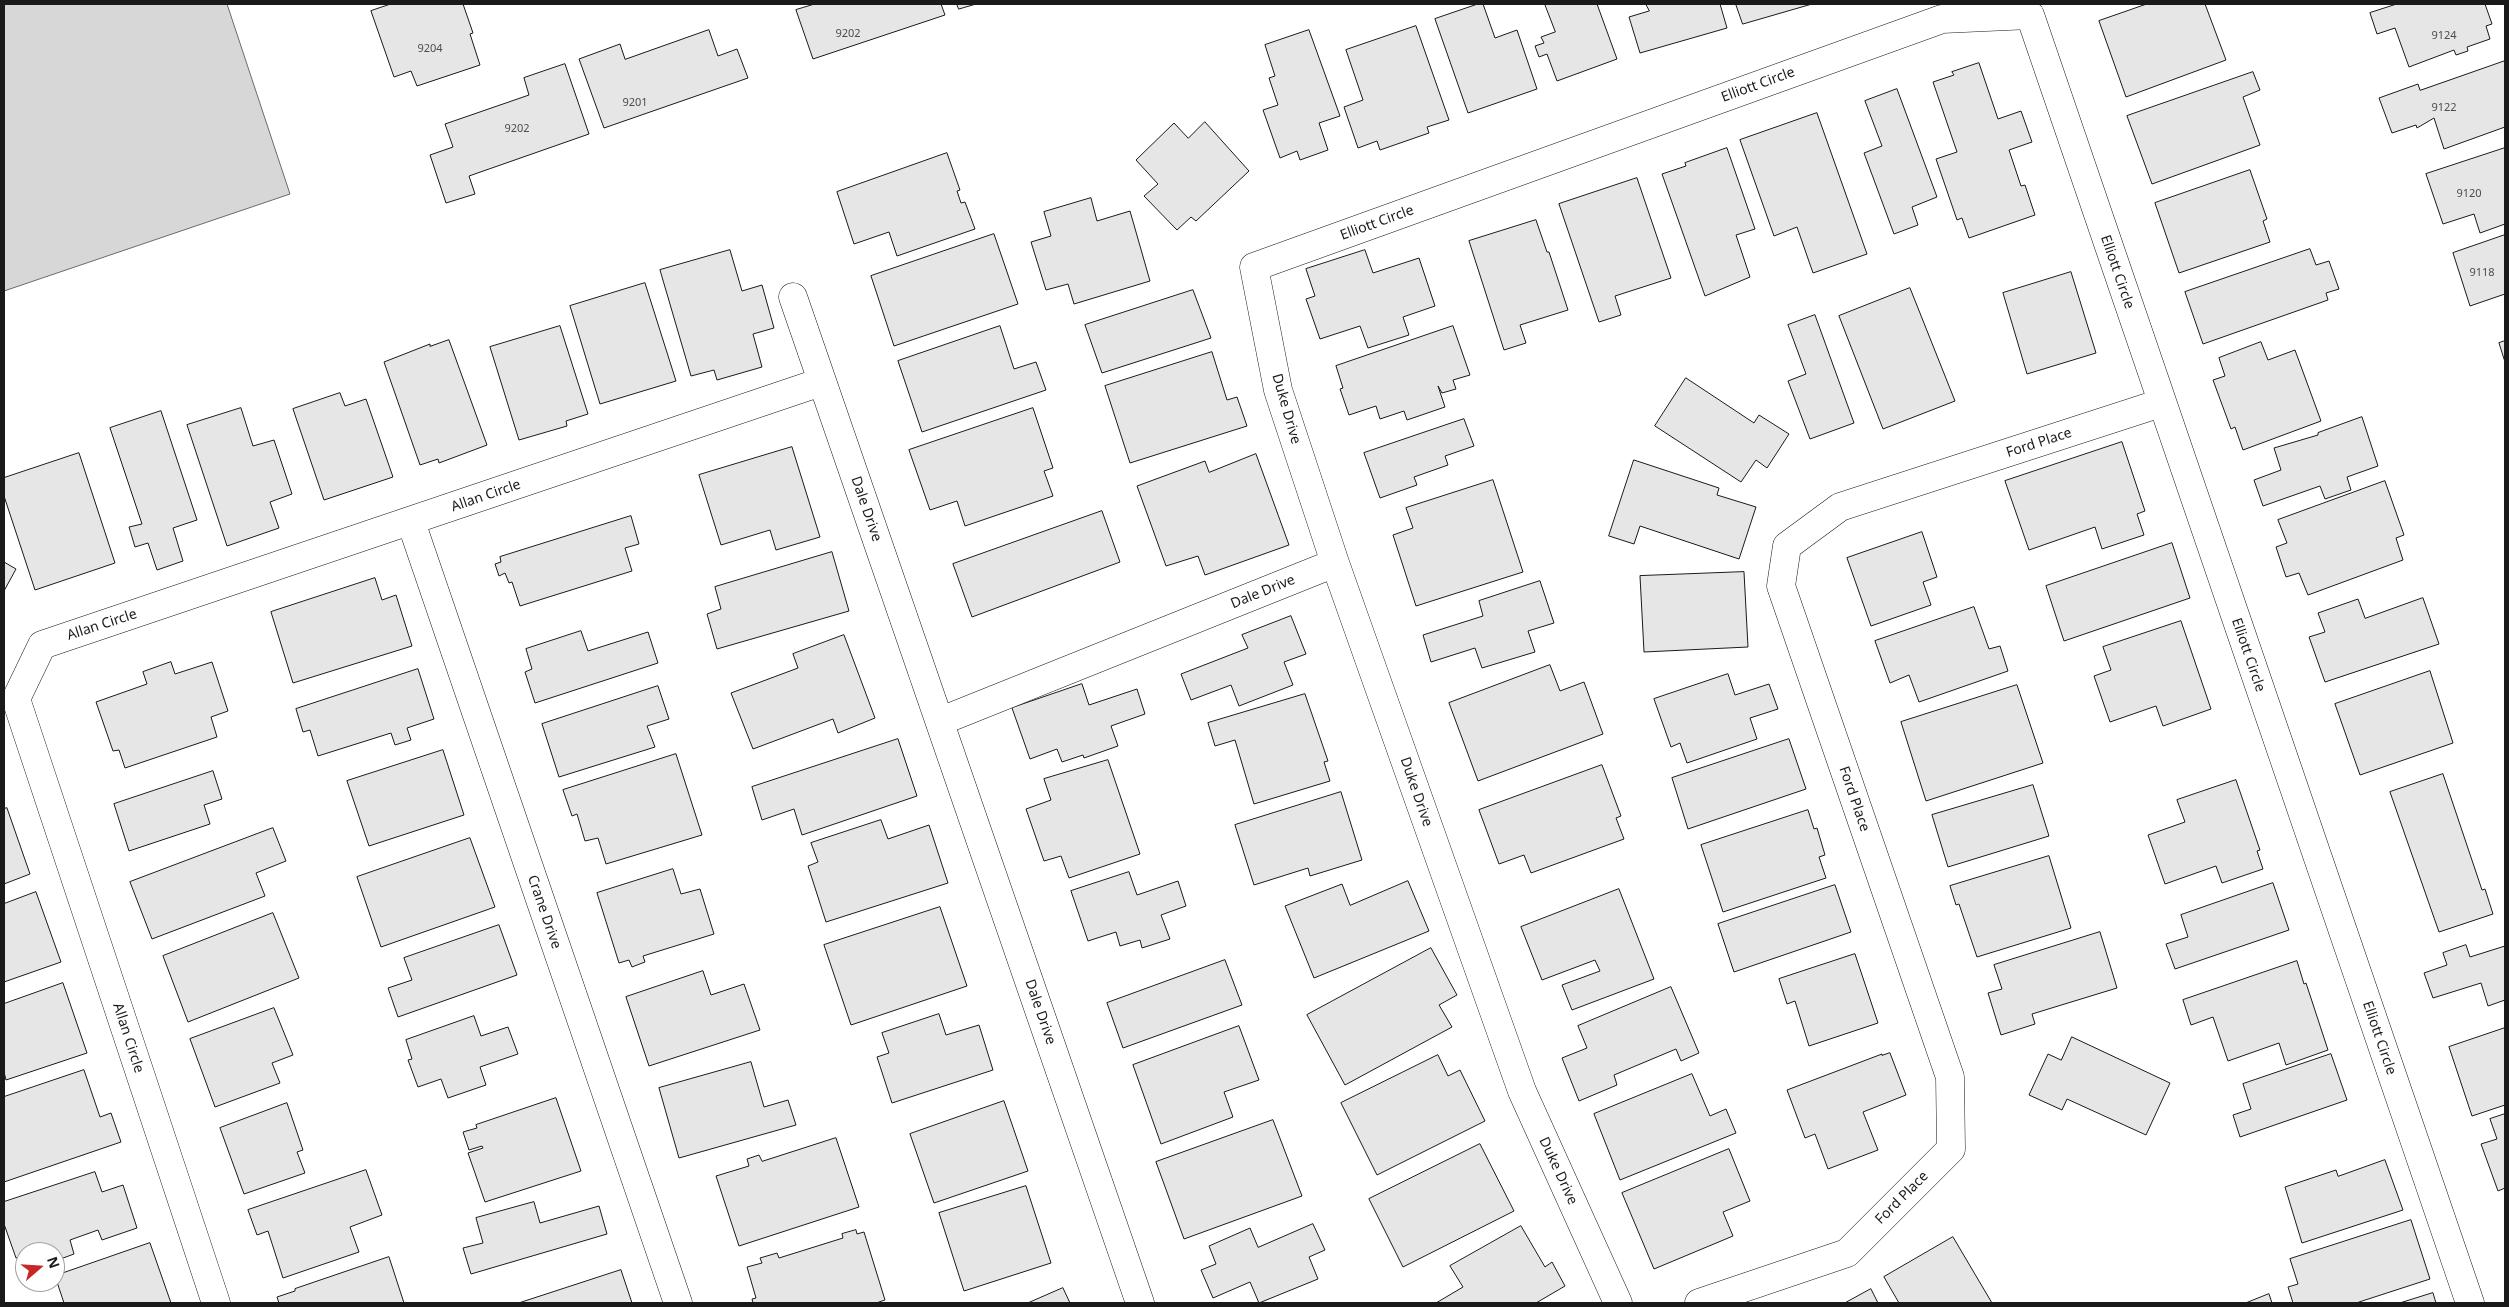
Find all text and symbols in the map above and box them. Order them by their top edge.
house number: 9202 [835,27,861,41]
house number: 9124 [2431,29,2457,43]
house number: 9204 [417,42,443,56]
street label: Elliott Circle [1719,64,1797,106]
house number: 9201 [622,96,648,110]
house number: 9122 [2431,101,2457,115]
house number: 9202 [504,122,530,136]
house number: 9120 [2456,187,2482,201]
street label: Elliott Circle [1338,202,1416,244]
street label: Elliott Circle [2097,233,2137,311]
house number: 9118 [2469,266,2495,280]
street label: Duke Drive [1268,372,1304,446]
street label: Ford Place [2004,424,2074,462]
street label: Dale Drive [847,474,885,544]
street label: Allan Circle [449,476,523,516]
street label: Dale Drive [1228,572,1298,612]
street label: Allan Circle [65,606,139,644]
street label: Elliott Circle [2228,616,2268,694]
street label: Duke Drive [1396,755,1436,829]
street label: Ford Place [1835,764,1873,834]
street label: Crane Drive [524,873,564,951]
street label: Dale Drive [1021,977,1059,1047]
street label: Elliott Circle [2359,999,2399,1077]
street label: Allan Circle [109,1001,147,1075]
street label: Duke Drive [1535,1135,1581,1207]
street label: Ford Place [1872,1168,1932,1228]
north arrow [15,1242,65,1292]
text: N [43,1254,65,1271]

